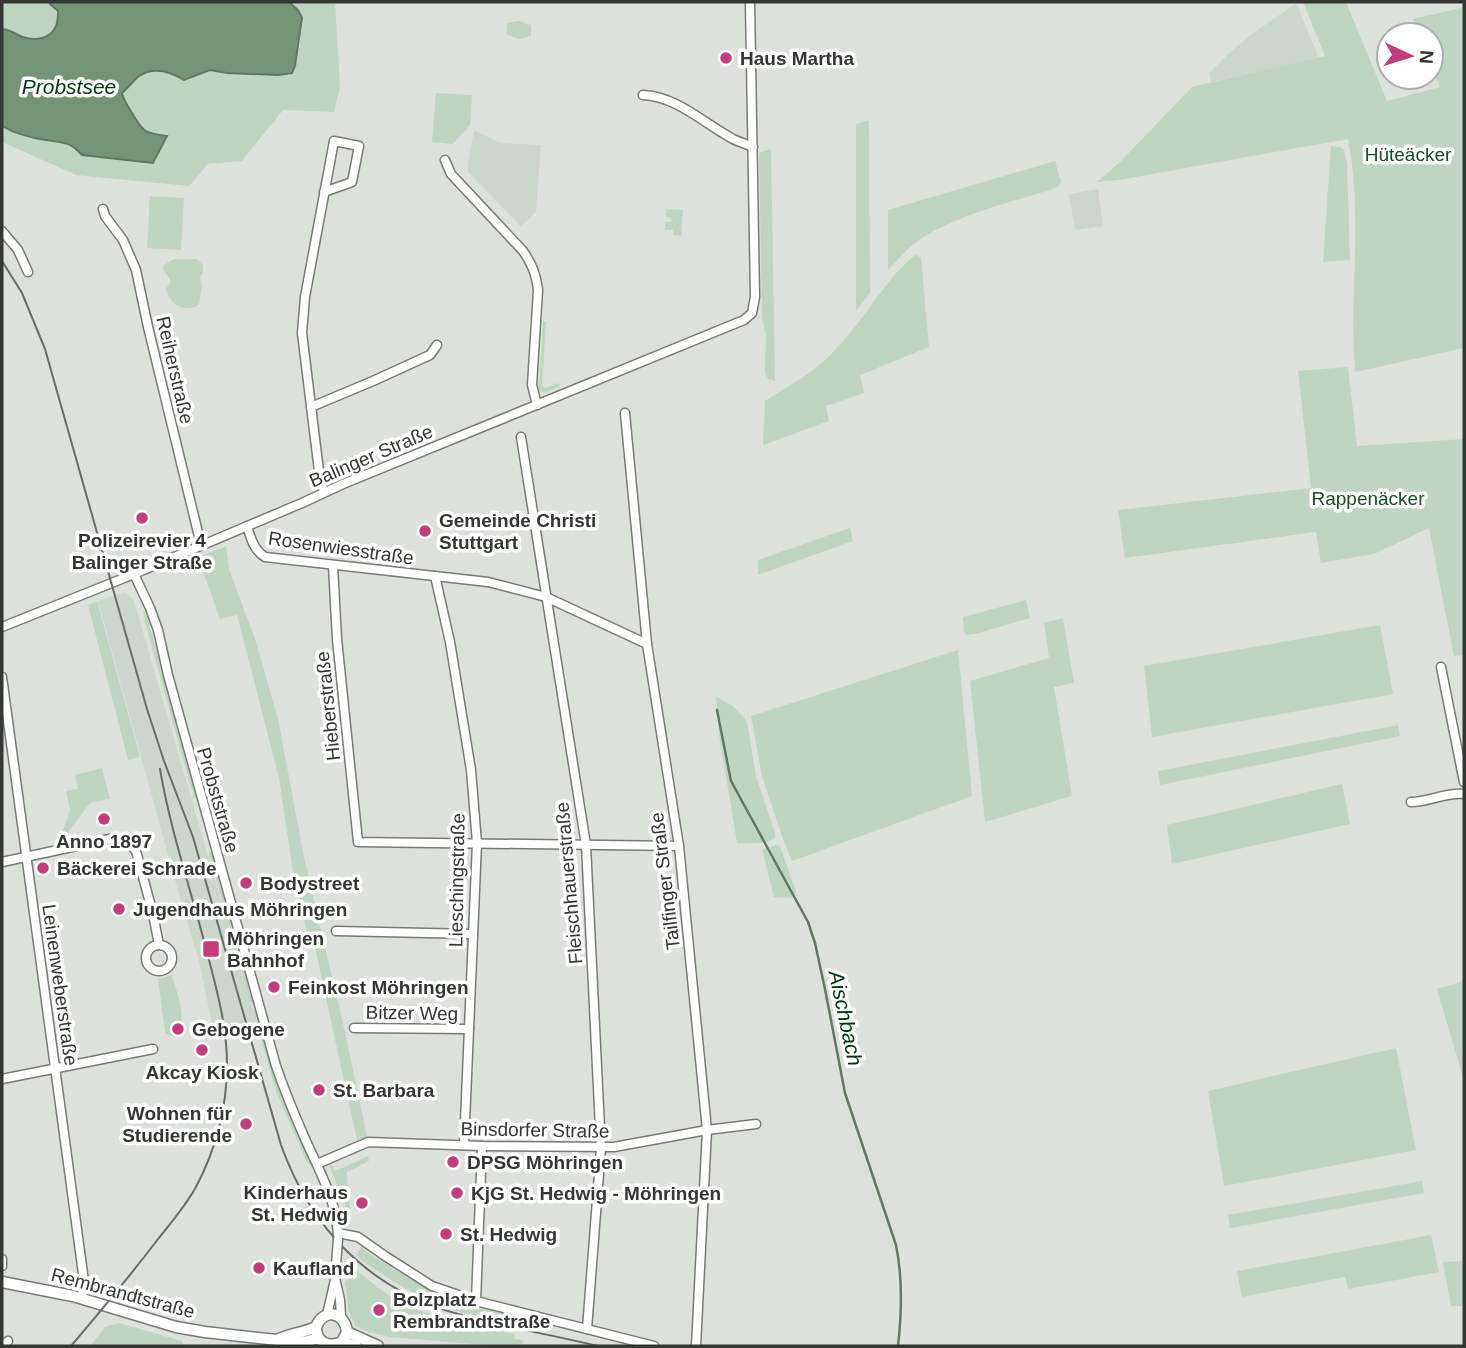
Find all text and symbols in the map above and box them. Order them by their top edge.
north arrow [1375,21,1445,91]
place label: Haus Martha [740,48,854,69]
marker: Haus Martha [718,50,734,66]
text: N [1416,50,1437,65]
water label: Probstsee [22,75,116,98]
park label: Hüteäcker [1365,144,1452,165]
street label: Reiherstraße [152,314,198,426]
street label: Balinger Straße [306,421,436,491]
park label: Rappenäcker [1311,488,1425,509]
marker: Polizeirevier 4 Balinger Straße [134,510,150,526]
place label: Gemeinde Christi Stuttgart [439,510,596,553]
marker: Gemeinde Christi Stuttgart [417,523,433,539]
street label: Rosenwiesstraße [267,527,415,569]
place label: Polizeirevier 4 Balinger Straße [72,530,212,573]
street label: Hieberstraße [312,650,344,762]
street label: Probststraße [193,745,243,855]
street label: Fleischhauerstraße [551,801,587,965]
marker: Anno 1897 [96,811,112,827]
street label: Tailfinger Straße [646,811,684,951]
street label: Lieschingstraße [445,813,469,947]
place label: Anno 1897 [56,831,152,852]
place label: Bäckerei Schrade [57,858,217,879]
marker: Bäckerei Schrade [35,860,51,876]
place label: Bodystreet [260,873,360,894]
marker: Bodystreet [238,875,254,891]
place label: Jugendhaus Möhringen [133,899,347,920]
marker: Jugendhaus Möhringen [111,901,127,917]
street label: Leinenweberstraße [38,903,82,1067]
place label: Möhringen Bahnhof [227,928,324,971]
marker: Möhringen Bahnhof [201,939,221,959]
water label: Aischbach [824,966,867,1068]
place label: Feinkost Möhringen [288,977,469,998]
marker: Feinkost Möhringen [266,979,282,995]
street label: Bitzer Weg [366,1002,458,1024]
place label: Gebogene [192,1019,285,1040]
marker: Gebogene [170,1021,186,1037]
marker: Akcay Kiosk [194,1042,210,1058]
place label: Akcay Kiosk [145,1062,259,1083]
place label: St. Barbara [333,1080,435,1101]
marker: St. Barbara [311,1082,327,1098]
place label: Wohnen für Studierende [122,1103,233,1146]
marker: Wohnen für Studierende [238,1116,254,1132]
street label: Binsdorfer Straße [460,1118,610,1142]
place label: DPSG Möhringen [467,1152,623,1173]
marker: DPSG Möhringen [445,1154,461,1170]
place label: Kinderhaus St. Hedwig [243,1182,348,1225]
place label: KjG St. Hedwig - Möhringen [471,1183,721,1204]
marker: KjG St. Hedwig - Möhringen [449,1185,465,1201]
marker: Kinderhaus St. Hedwig [354,1195,370,1211]
place label: St. Hedwig [460,1224,557,1245]
marker: St. Hedwig [438,1226,454,1242]
place label: Kaufland [273,1258,354,1279]
marker: Kaufland [251,1260,267,1276]
street label: Rembrandtstraße [49,1264,197,1322]
place label: Bolzplatz Rembrandtstraße [393,1289,550,1332]
marker: Bolzplatz Rembrandtstraße [371,1302,387,1318]

